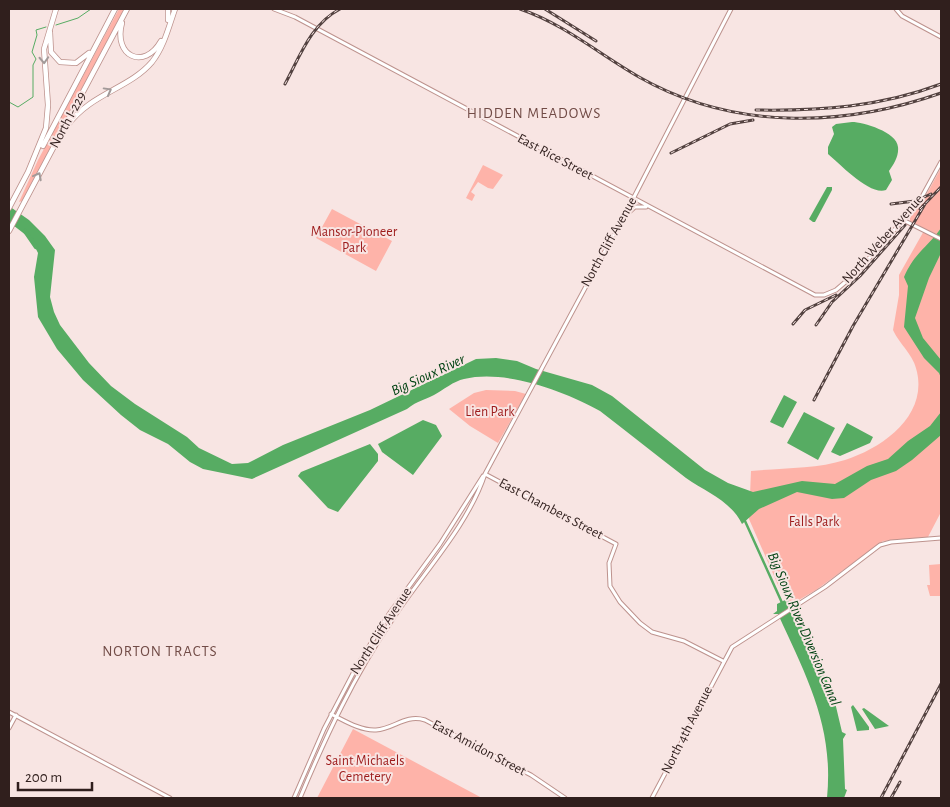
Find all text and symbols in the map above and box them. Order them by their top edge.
one-way arrow [38,57,49,65]
one-way arrow [103,87,112,97]
street label: North I-229 [47,90,89,150]
district label: HIDDEN MEADOWS [467,106,601,121]
street label: East Rice Street [515,131,595,183]
one-way arrow [32,173,42,182]
street label: North Weber Avenue [840,192,926,286]
street label: North Cliff Avenue [579,195,639,289]
park label: Mansor-Pioneer Park [311,225,398,255]
water label: Big Sioux River [389,351,468,399]
park label: Lien Park [465,405,515,419]
street label: East Chambers Street [497,476,606,543]
park label: Falls Park [789,515,840,529]
water label: Big Sioux River Diversion Canal [765,550,843,708]
street label: North Cliff Avenue [348,585,414,677]
district label: NORTON TRACTS [102,644,218,659]
street label: North 4th Avenue [659,684,715,776]
street label: East Amidon Street [430,717,529,779]
park label: Saint Michaels Cemetery [326,754,404,784]
scale bar [18,760,91,792]
text: 200 m [25,770,62,785]

